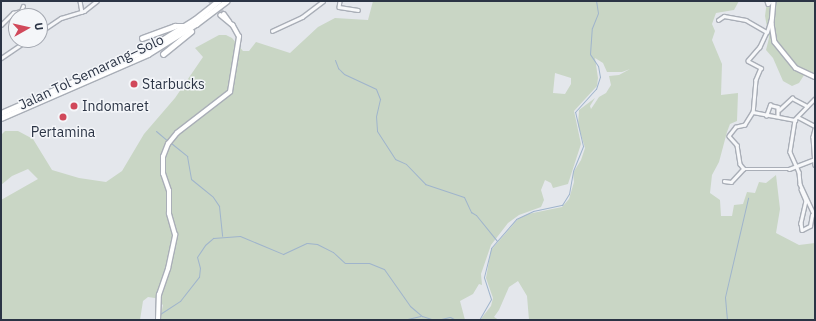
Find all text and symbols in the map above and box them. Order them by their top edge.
north arrow [8,8,48,48]
text: U [31,22,46,31]
street label: Jalan Tol Semarang–Solo [16,31,166,113]
place label: Starbucks [142,76,205,92]
marker: Starbucks [129,79,139,89]
place label: Indomaret [82,98,149,114]
marker: Indomaret [69,101,79,111]
marker: Pertamina [58,112,68,122]
place label: Pertamina [31,124,95,140]

